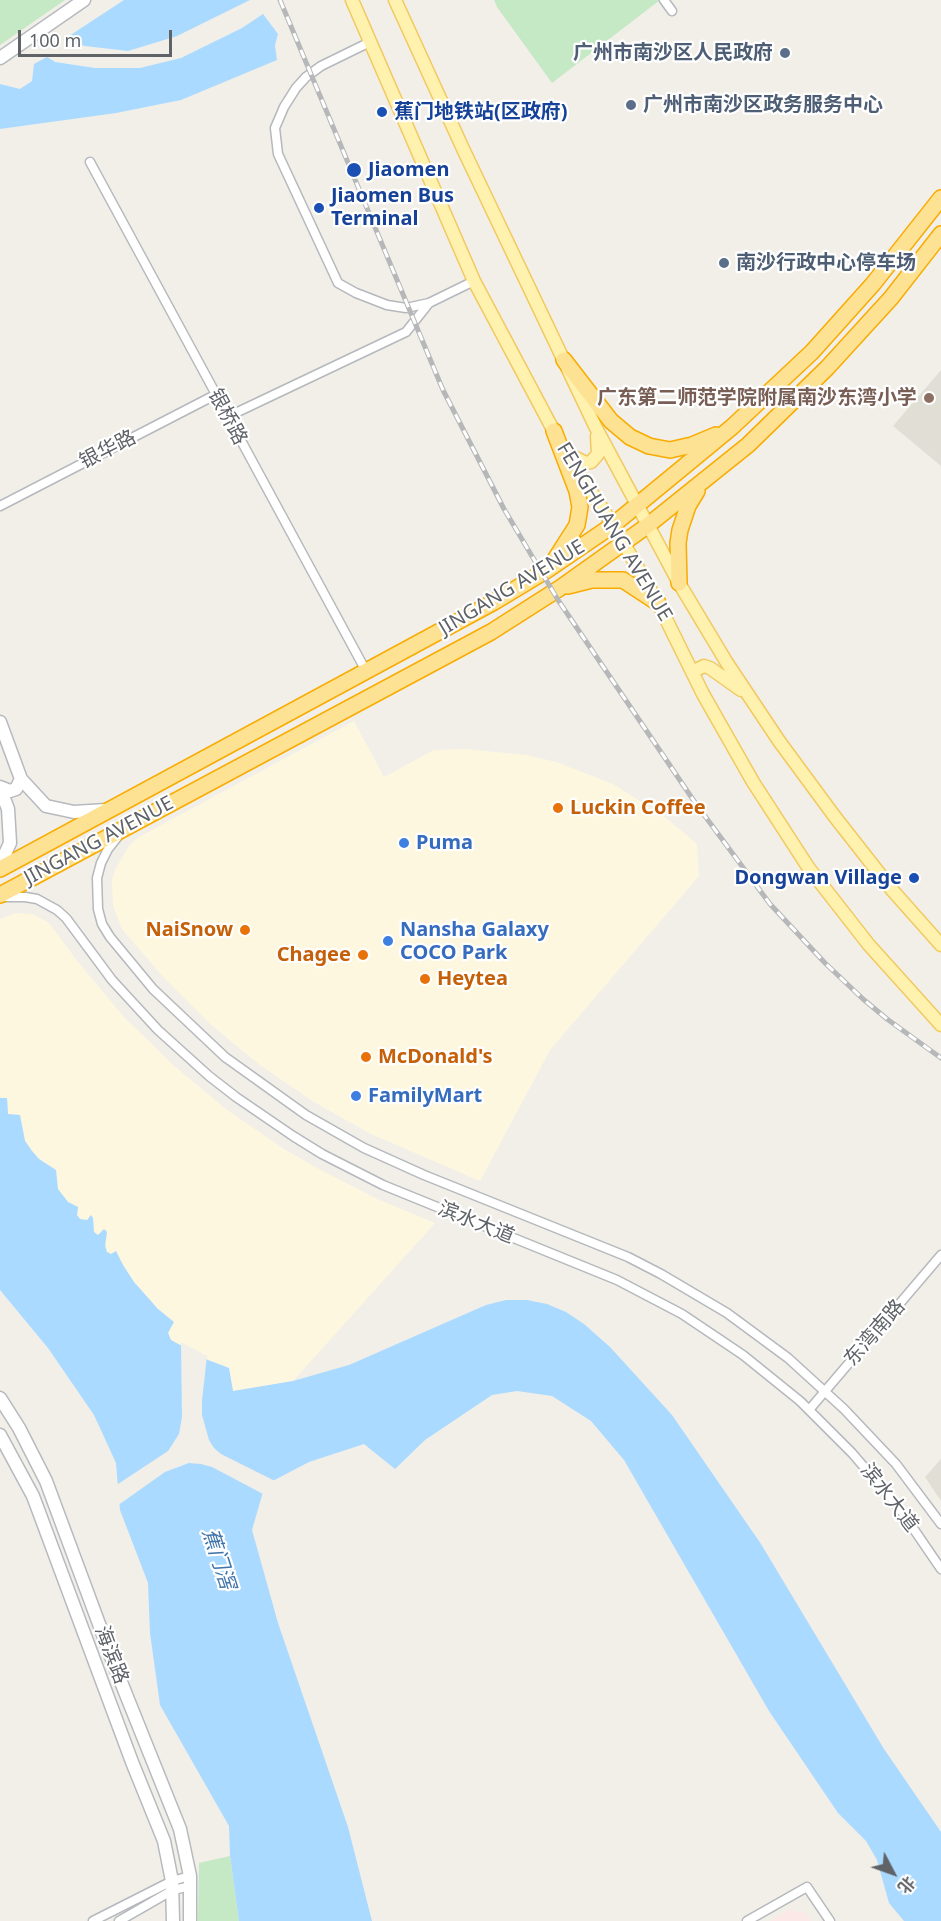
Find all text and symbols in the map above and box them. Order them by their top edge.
scale bar [21,18,176,56]
text: 100 m [29,28,81,52]
place label: 广州市南沙区人民政府 [573,41,773,65]
marker: 广州市南沙区人民政府 [778,46,792,60]
place label: 广州市南沙区政务服务中心 [643,93,883,117]
marker: 广州市南沙区政务服务中心 [624,98,638,112]
place label: 蕉门地铁站(区政府) [394,100,568,124]
marker: 蕉门地铁站(区政府) [375,105,389,119]
place label: Jiaomen [368,158,450,182]
marker: Jiaomen [345,161,363,179]
place label: Jiaomen Bus Terminal [331,184,454,231]
marker: Jiaomen Bus Terminal [312,201,326,215]
place label: 南沙行政中心停车场 [736,251,916,275]
marker: 南沙行政中心停车场 [717,256,731,270]
street label: 银桥路 [202,385,252,449]
place label: 广东第二师范学院附属南沙东湾小学 [597,386,917,410]
marker: 广东第二师范学院附属南沙东湾小学 [922,391,936,405]
street label: 银华路 [76,426,140,474]
street label: FENGHUANG AVENUE [551,438,677,626]
street label: JINGANG AVENUE [435,535,589,641]
street label: JINGANG AVENUE [20,791,178,891]
place label: Luckin Coffee [570,796,706,820]
marker: Luckin Coffee [551,801,565,815]
place label: Puma [416,831,473,855]
marker: Puma [397,836,411,850]
place label: Dongwan Village [734,866,902,890]
marker: Dongwan Village [907,871,921,885]
place label: NaiSnow [146,918,233,942]
place label: Nansha Galaxy COCO Park [400,918,549,965]
marker: NaiSnow [238,923,252,937]
marker: Nansha Galaxy COCO Park [381,934,395,948]
place label: Chagee [277,943,351,967]
marker: Chagee [356,948,370,962]
place label: Heytea [437,967,508,991]
marker: Heytea [418,972,432,986]
place label: McDonald's [378,1045,493,1069]
marker: McDonald's [359,1050,373,1064]
place label: FamilyMart [368,1084,482,1108]
marker: FamilyMart [349,1089,363,1103]
street label: 滨水大道 [434,1197,518,1249]
street label: 东湾南路 [840,1295,910,1371]
street label: 滨水大道 [855,1459,923,1537]
water label: 蕉门滘 [196,1525,240,1593]
street label: 海滨路 [89,1623,133,1687]
north arrow [863,1843,923,1903]
text: 北 [893,1872,920,1898]

